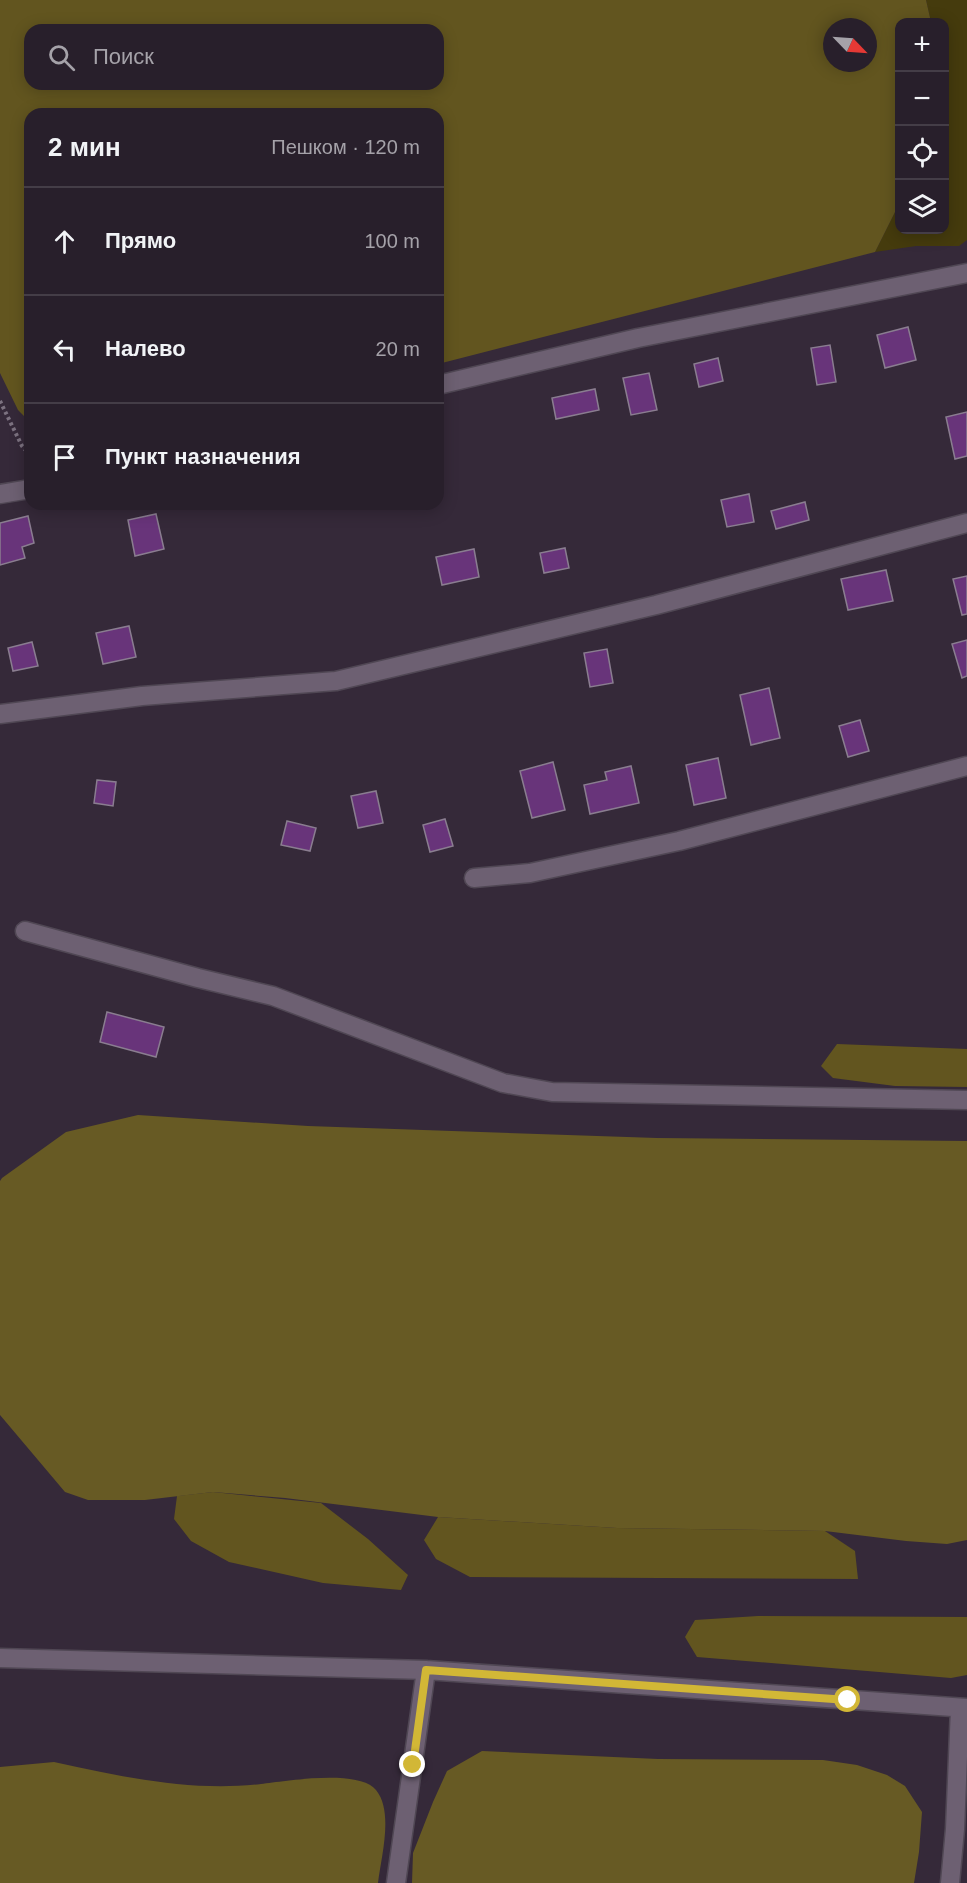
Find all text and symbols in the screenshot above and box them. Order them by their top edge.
north arrow [823,18,877,72]
map controls [895,18,949,234]
button: + [895,18,949,72]
search box [24,24,444,90]
icon: search [45,41,78,74]
text: Поиск [93,44,154,69]
button: − [895,72,949,126]
button: locate [895,126,949,180]
text: 2 мин [48,132,121,162]
text: Пешком · 120 m [271,136,420,158]
button: layers [895,180,949,234]
icon: ahead [48,225,81,258]
text: Прямо [105,228,176,253]
text: 100 m [364,230,420,252]
icon: left [48,333,81,366]
text: Налево [105,336,186,361]
text: 20 m [376,338,420,360]
icon: arrive [48,441,81,474]
text: Пункт назначения [105,444,301,469]
route start [834,1686,860,1712]
route end [399,1751,425,1777]

